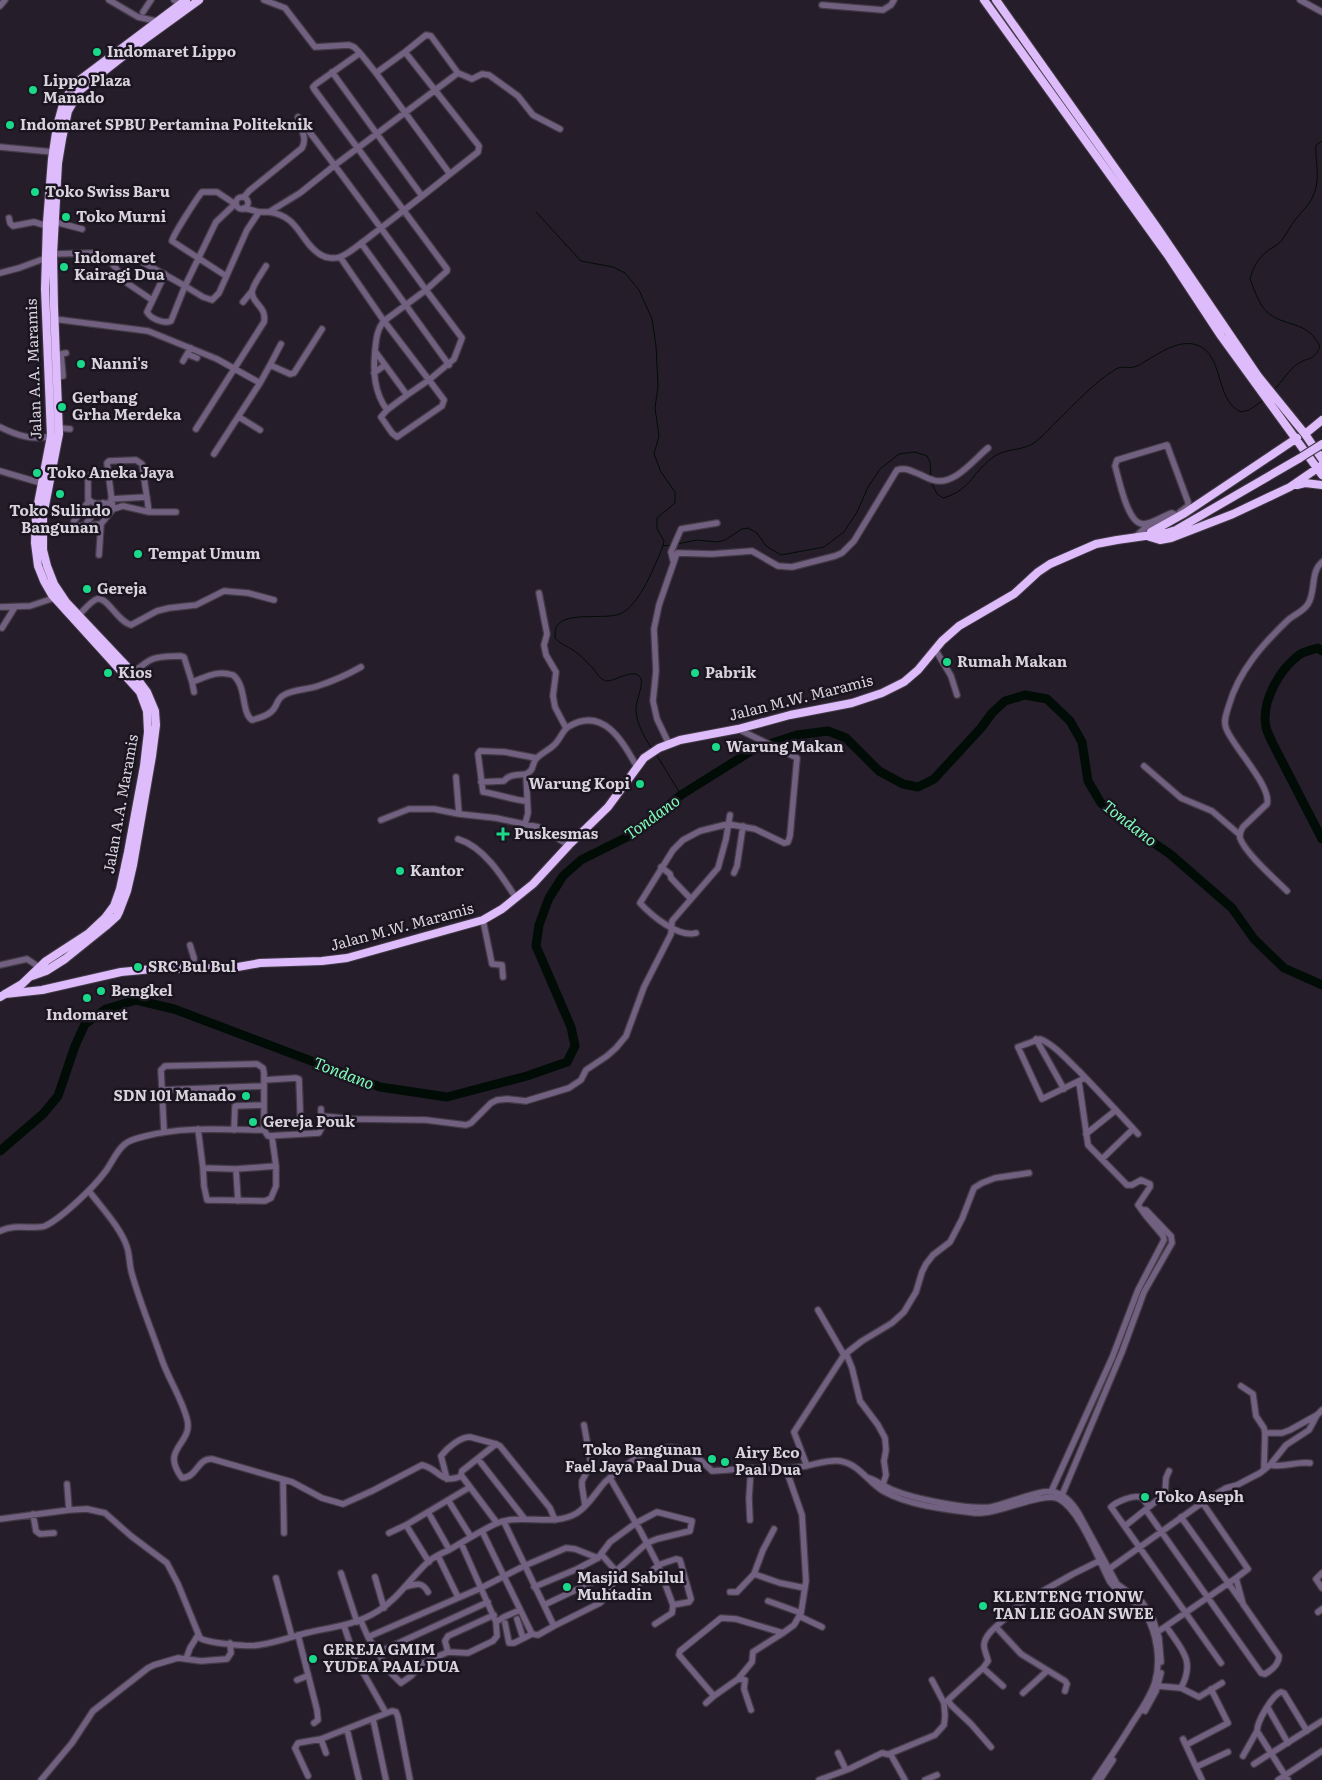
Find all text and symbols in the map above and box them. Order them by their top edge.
place label: Indomaret Lippo [107,39,236,62]
marker: Indomaret Lippo [91,46,103,58]
place label: Lippo Plaza Manado [43,68,131,108]
marker: Lippo Plaza Manado [27,84,39,96]
place label: Indomaret SPBU Pertamina Politeknik [20,112,314,135]
marker: Indomaret SPBU Pertamina Politeknik [4,119,16,131]
place label: Toko Swiss Baru [45,179,170,202]
marker: Toko Swiss Baru [29,186,41,198]
place label: Toko Murni [76,204,167,227]
marker: Toko Murni [60,211,72,223]
place label: Indomaret Kairagi Dua [74,245,165,285]
marker: Indomaret Kairagi Dua [58,261,70,273]
street label: Jalan A.A. Maramis [19,298,46,440]
place label: Nanni's [91,351,149,374]
marker: Nanni's [75,358,87,370]
place label: Gerbang Grha Merdeka [72,385,182,425]
marker: Gerbang Grha Merdeka [56,401,68,413]
place label: Toko Aneka Jaya [47,460,174,483]
marker: Toko Aneka Jaya [31,467,43,479]
marker: Toko Sulindo Bangunan [54,488,66,500]
place label: Toko Sulindo Bangunan [9,498,111,538]
place label: Tempat Umum [148,541,260,564]
marker: Tempat Umum [132,548,144,560]
place label: Gereja [97,576,147,599]
marker: Gereja [81,583,93,595]
place label: Rumah Makan [957,649,1068,672]
marker: Rumah Makan [941,656,953,668]
place label: Kios [118,660,152,683]
place label: Pabrik [705,660,757,683]
marker: Kios [102,667,114,679]
marker: Pabrik [689,667,701,679]
street label: Jalan M.W. Maramis [726,667,875,726]
street label: Jalan A.A. Maramis [96,732,143,875]
place label: Warung Makan [726,734,844,757]
marker: Warung Makan [710,741,722,753]
place label: Warung Kopi [529,771,631,794]
marker: Warung Kopi [634,778,646,790]
water label: Tondano [619,788,684,844]
water label: Tondano [1098,793,1163,851]
place label: Puskesmas [514,821,599,844]
marker: Puskesmas [496,827,510,841]
place label: Kantor [410,858,464,881]
marker: Kantor [394,865,406,877]
street label: Jalan M.W. Maramis [327,895,476,956]
place label: SRC Bul Bul [148,954,237,977]
marker: SRC Bul Bul [132,961,144,973]
place label: Bengkel [111,978,173,1001]
marker: Bengkel [95,985,107,997]
marker: Indomaret [81,992,93,1004]
place label: Indomaret [46,1002,128,1025]
water label: Tondano [311,1050,378,1095]
place label: SDN 101 Manado [114,1083,236,1106]
marker: SDN 101 Manado [240,1090,252,1102]
place label: Gereja Pouk [263,1109,356,1132]
marker: Gereja Pouk [247,1116,259,1128]
place label: Toko Bangunan Fael Jaya Paal Dua [565,1437,703,1477]
place label: Airy Eco Paal Dua [735,1440,801,1480]
marker: Toko Bangunan Fael Jaya Paal Dua [706,1453,718,1465]
marker: Airy Eco Paal Dua [719,1456,731,1468]
place label: Toko Aseph [1155,1484,1244,1507]
marker: Toko Aseph [1139,1491,1151,1503]
place label: Masjid Sabilul Muhtadin [577,1565,685,1605]
marker: Masjid Sabilul Muhtadin [561,1581,573,1593]
place label: KLENTENG TIONW TAN LIE GOAN SWEE [993,1584,1154,1624]
marker: KLENTENG TIONW TAN LIE GOAN SWEE [977,1600,989,1612]
place label: GEREJA GMIM YUDEA PAAL DUA [323,1637,460,1677]
marker: GEREJA GMIM YUDEA PAAL DUA [307,1653,319,1665]

